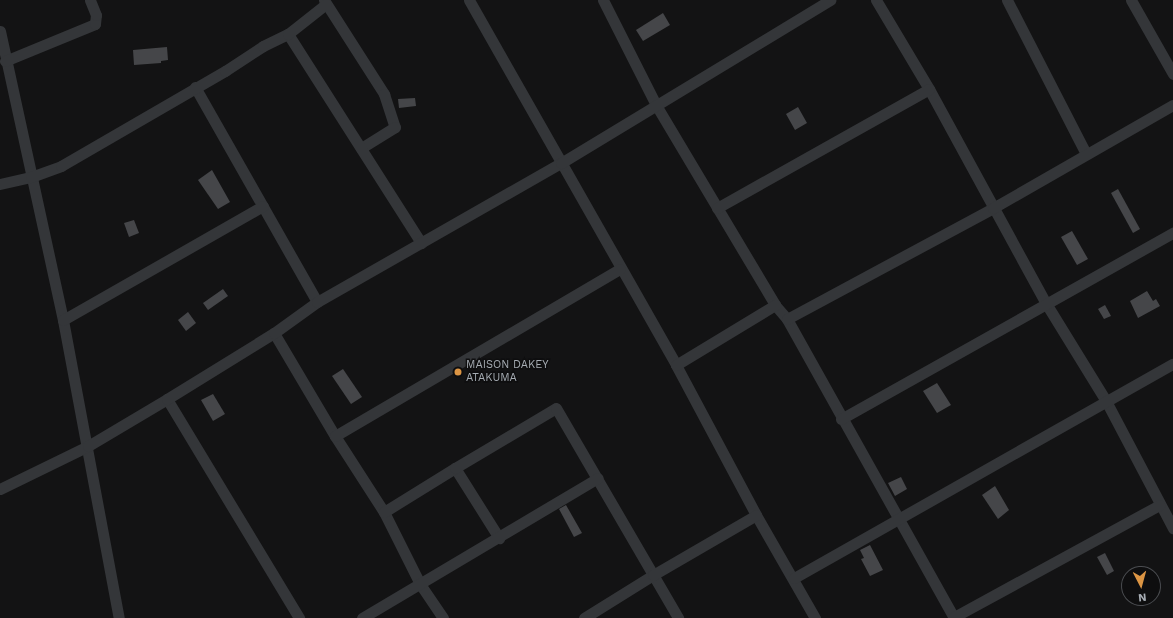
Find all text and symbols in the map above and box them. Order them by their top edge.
place label: MAISON DAKEY ATAKUMA [466,359,548,385]
marker: MAISON DAKEY ATAKUMA [453,367,463,377]
north arrow [1121,566,1161,606]
text: N [1137,591,1147,604]

